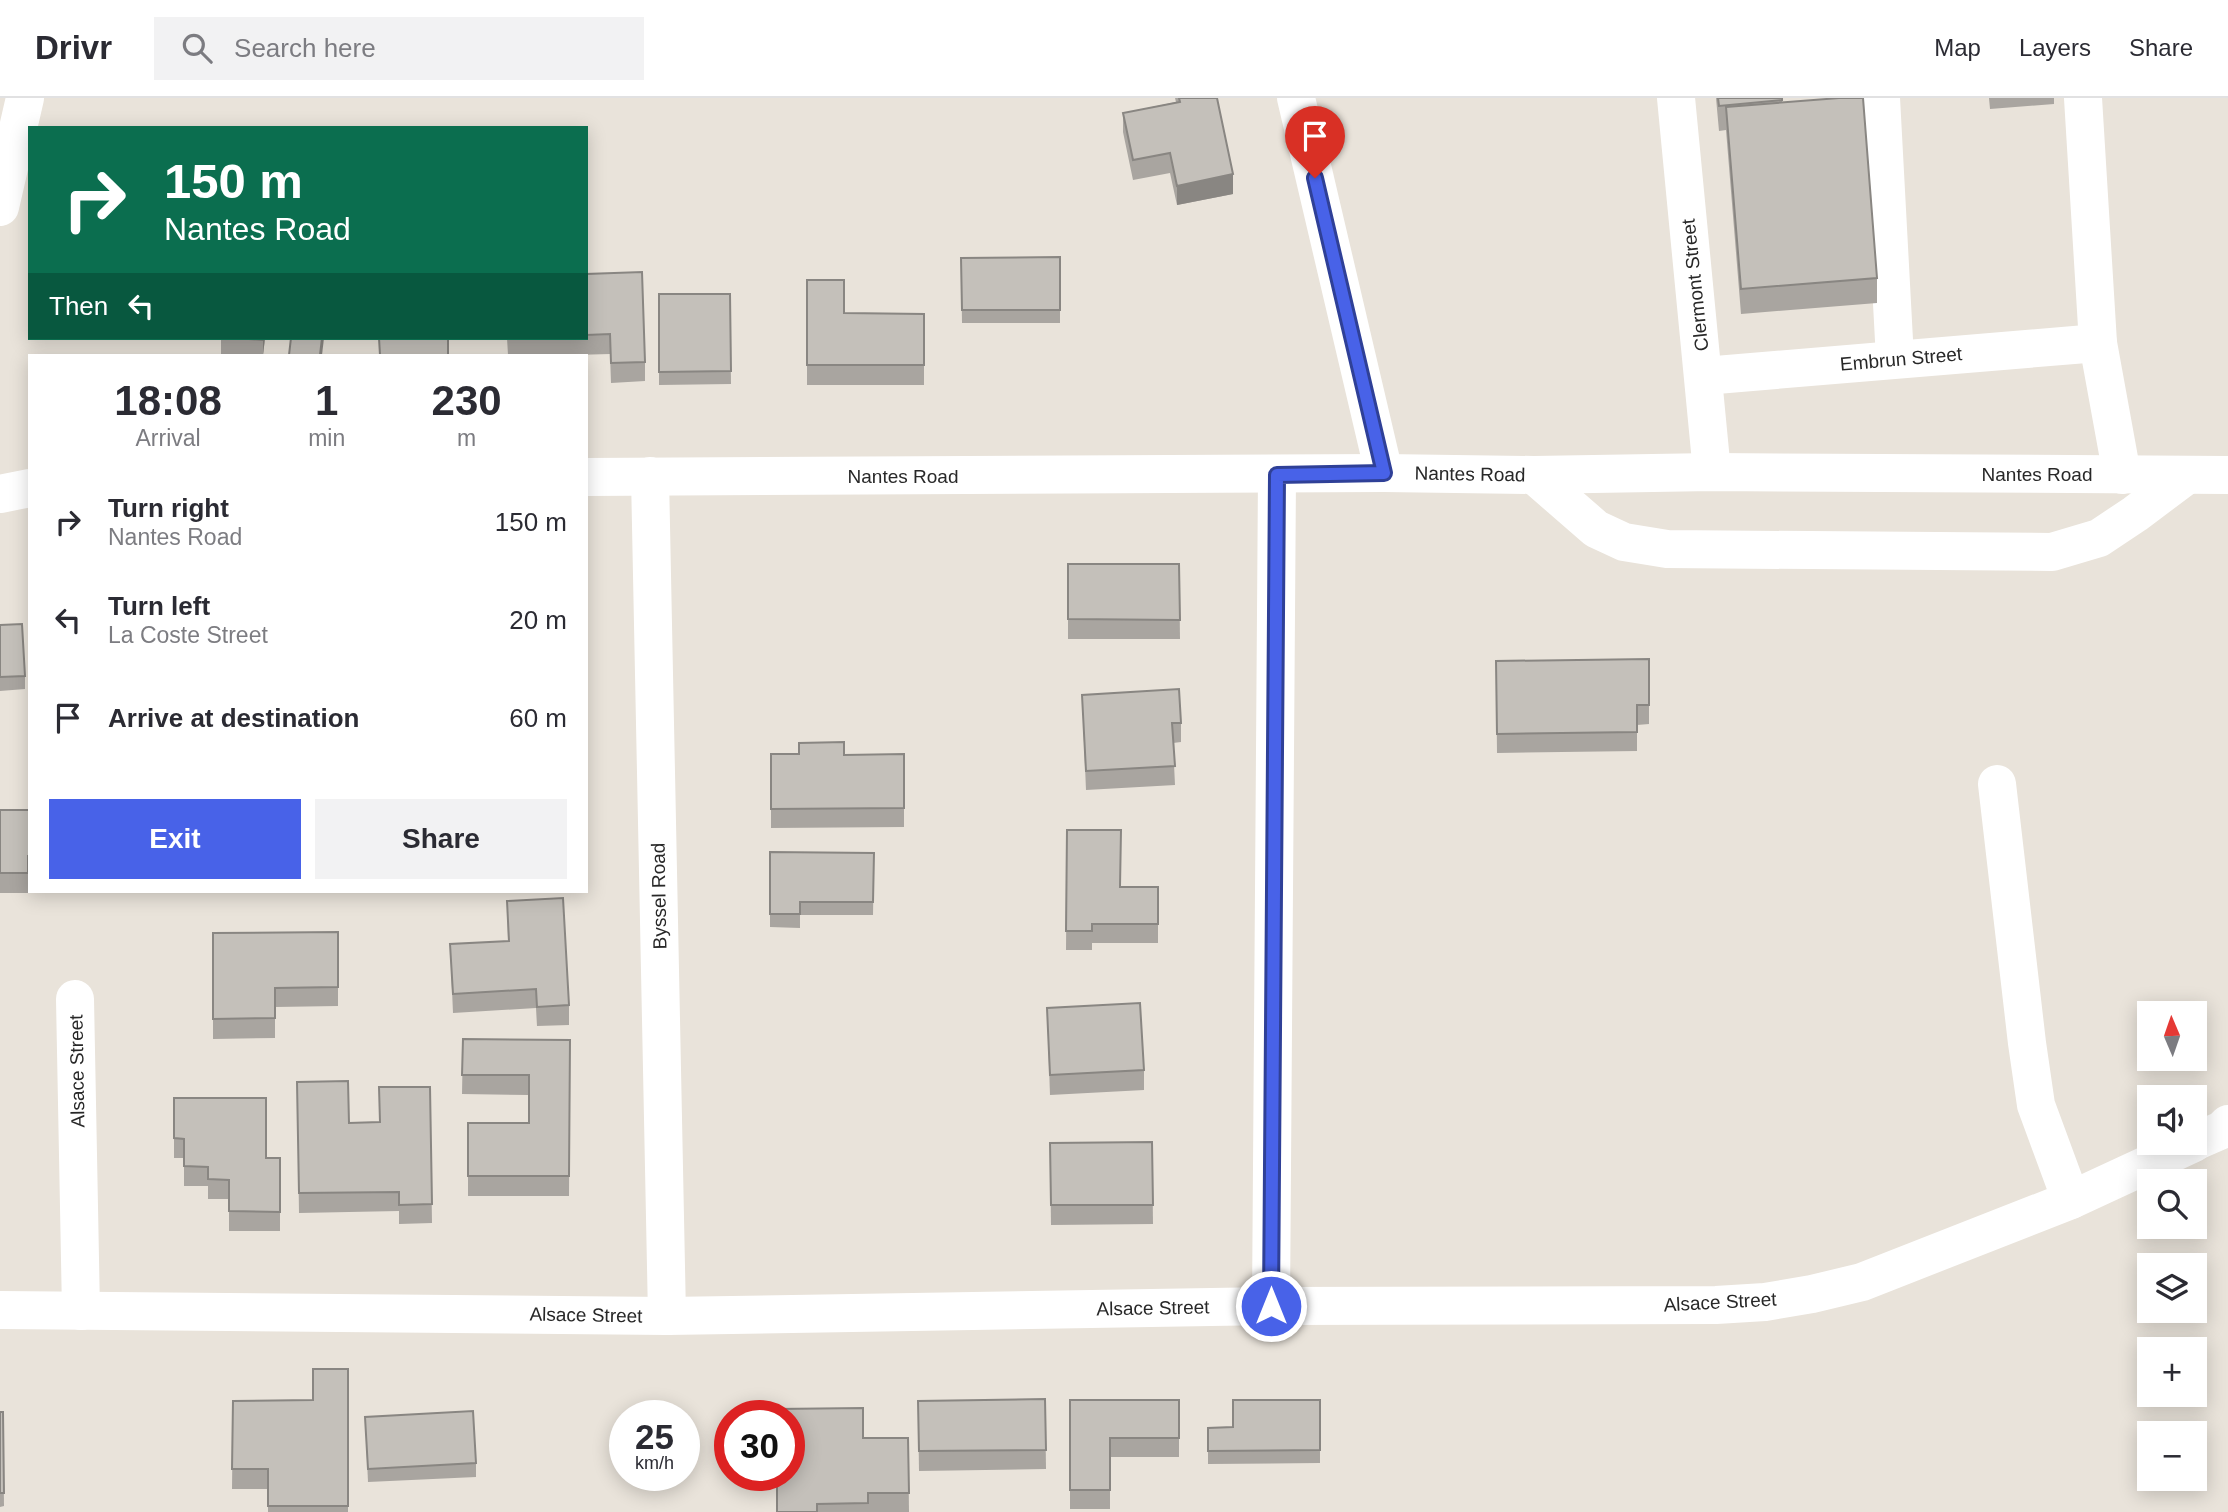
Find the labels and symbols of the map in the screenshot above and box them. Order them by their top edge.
pin [1285,106,1345,178]
street label: Clermont Street [1678,217,1712,352]
street label: Embrun Street [1839,343,1964,375]
street label: Nantes Road [1414,463,1526,485]
street label: Nantes Road [1982,464,2092,485]
street label: Nantes Road [848,466,958,487]
street label: Byssel Road [648,842,670,950]
north arrow [2137,1001,2207,1071]
street label: Alsace Street [66,1014,88,1128]
position arrow [1234,1269,1308,1343]
street label: Alsace Street [1663,1289,1778,1315]
street label: Alsace Street [1096,1297,1210,1319]
street label: Alsace Street [529,1304,643,1326]
speed limit sign: 30 [714,1400,805,1491]

